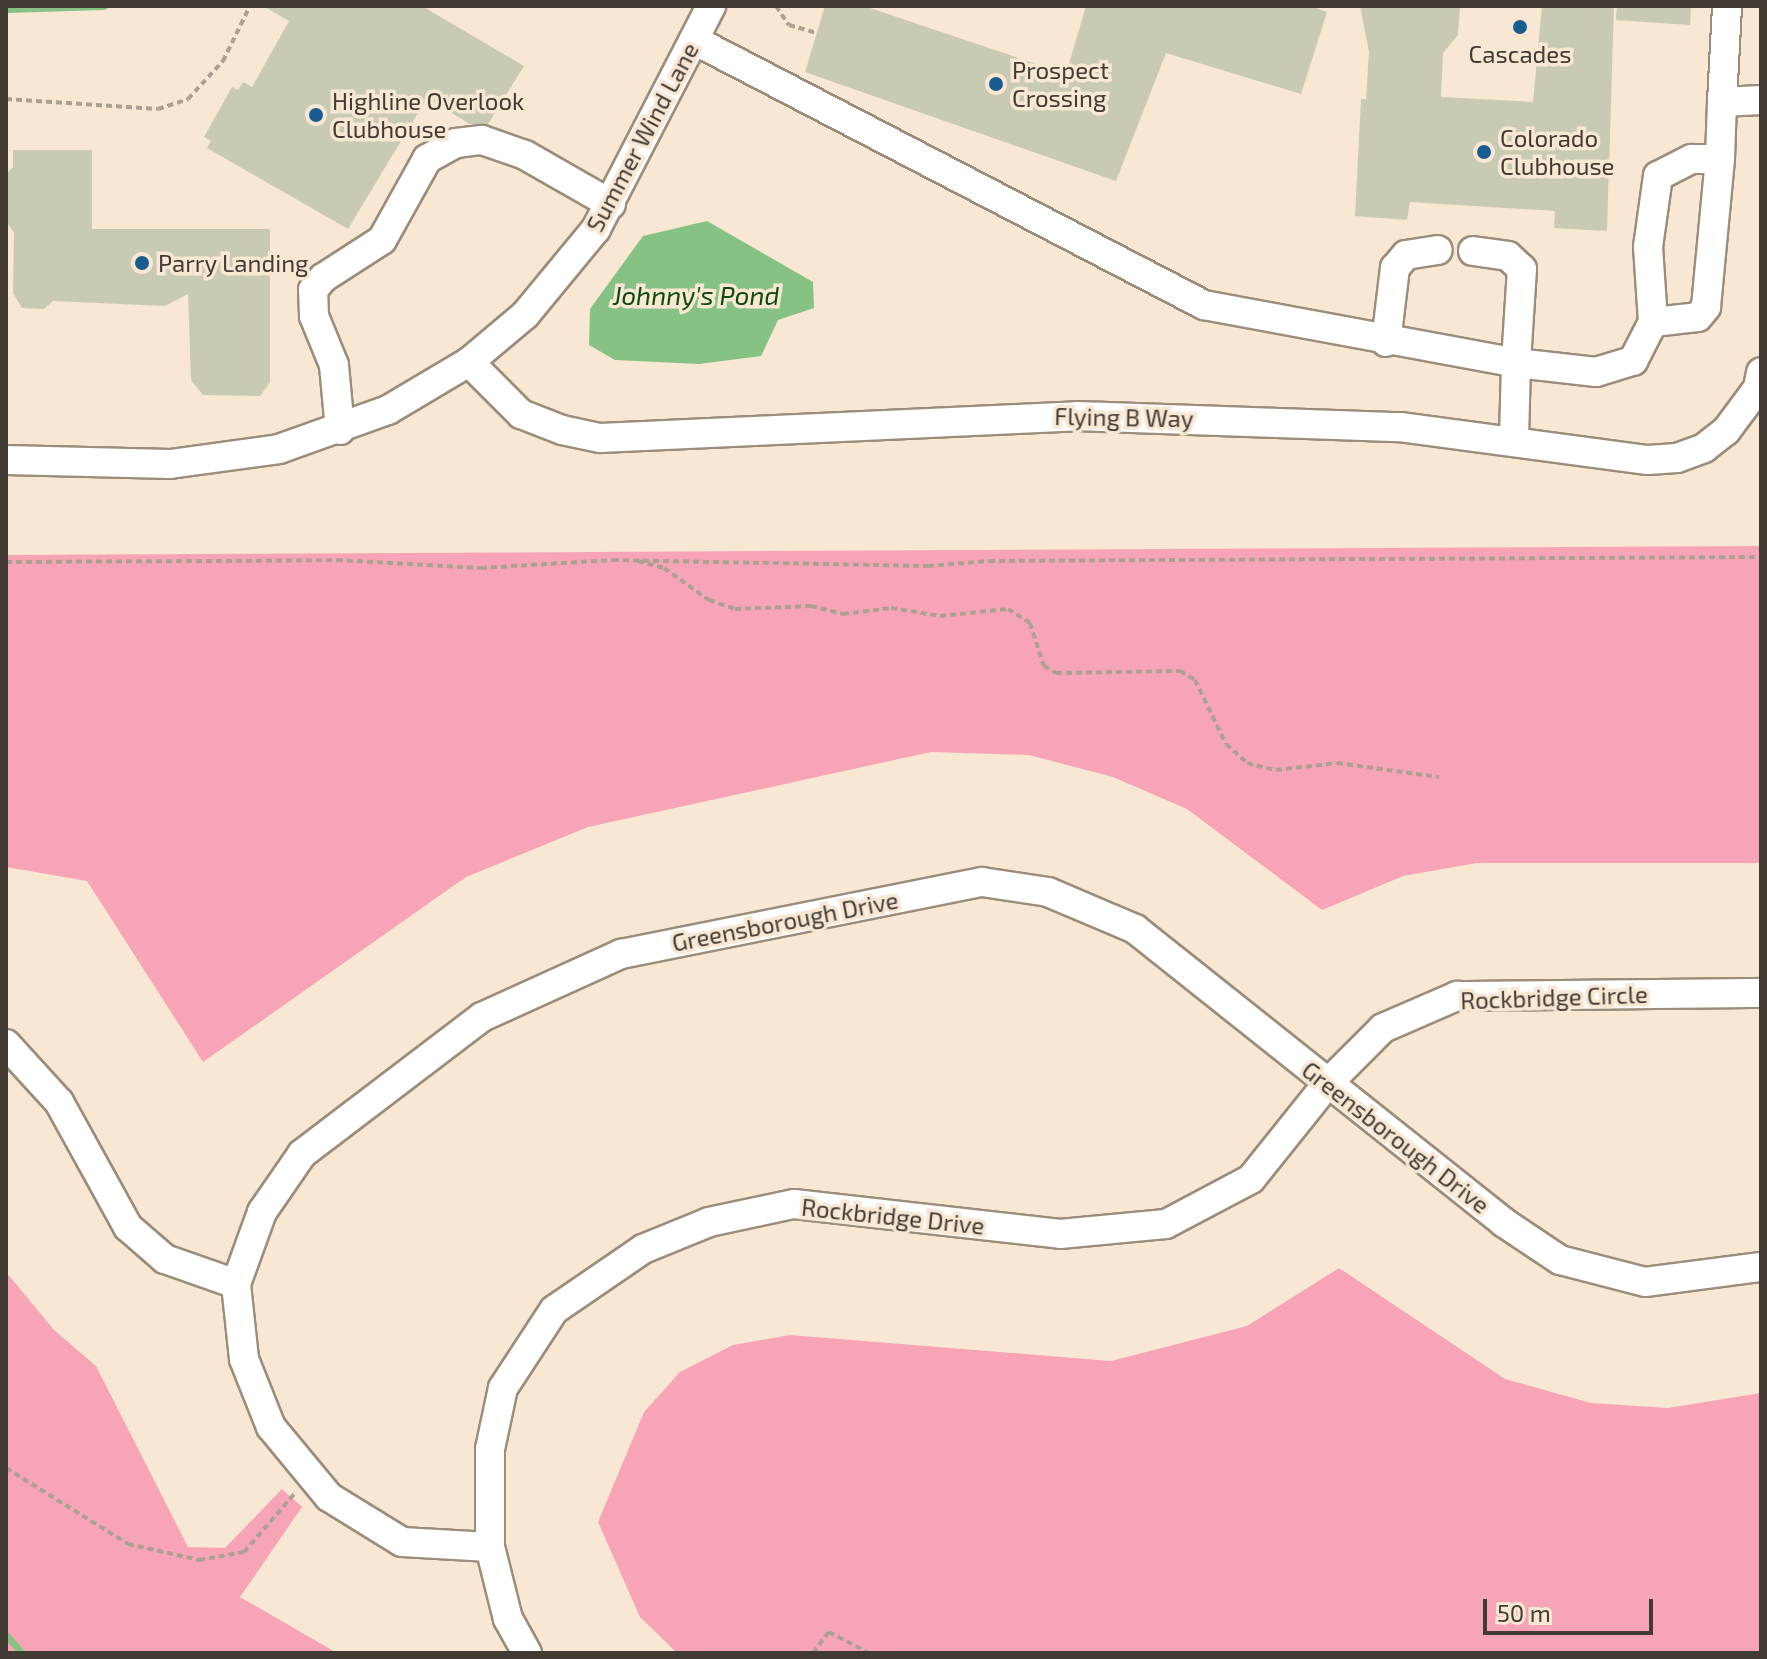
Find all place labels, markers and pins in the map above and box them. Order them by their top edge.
marker: Cascades [1511,18,1529,36]
place label: Cascades [1469,40,1571,68]
place label: Prospect Crossing [1012,56,1109,112]
marker: Prospect Crossing [987,75,1005,93]
place label: Highline Overlook Clubhouse [332,87,524,143]
marker: Highline Overlook Clubhouse [307,106,325,124]
place label: Colorado Clubhouse [1500,124,1615,180]
marker: Colorado Clubhouse [1475,143,1493,161]
place label: Parry Landing [158,249,309,277]
marker: Parry Landing [133,254,151,272]

